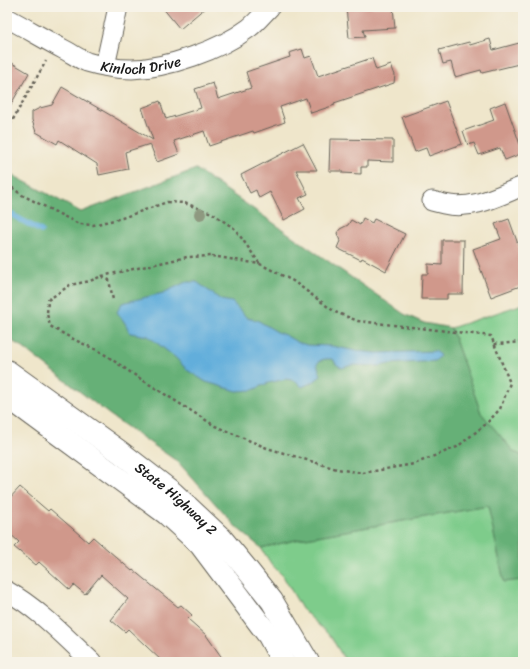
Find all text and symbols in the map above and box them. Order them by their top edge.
street label: Kinloch Drive [99,48,184,82]
street label: State Highway 2 [129,455,223,541]

